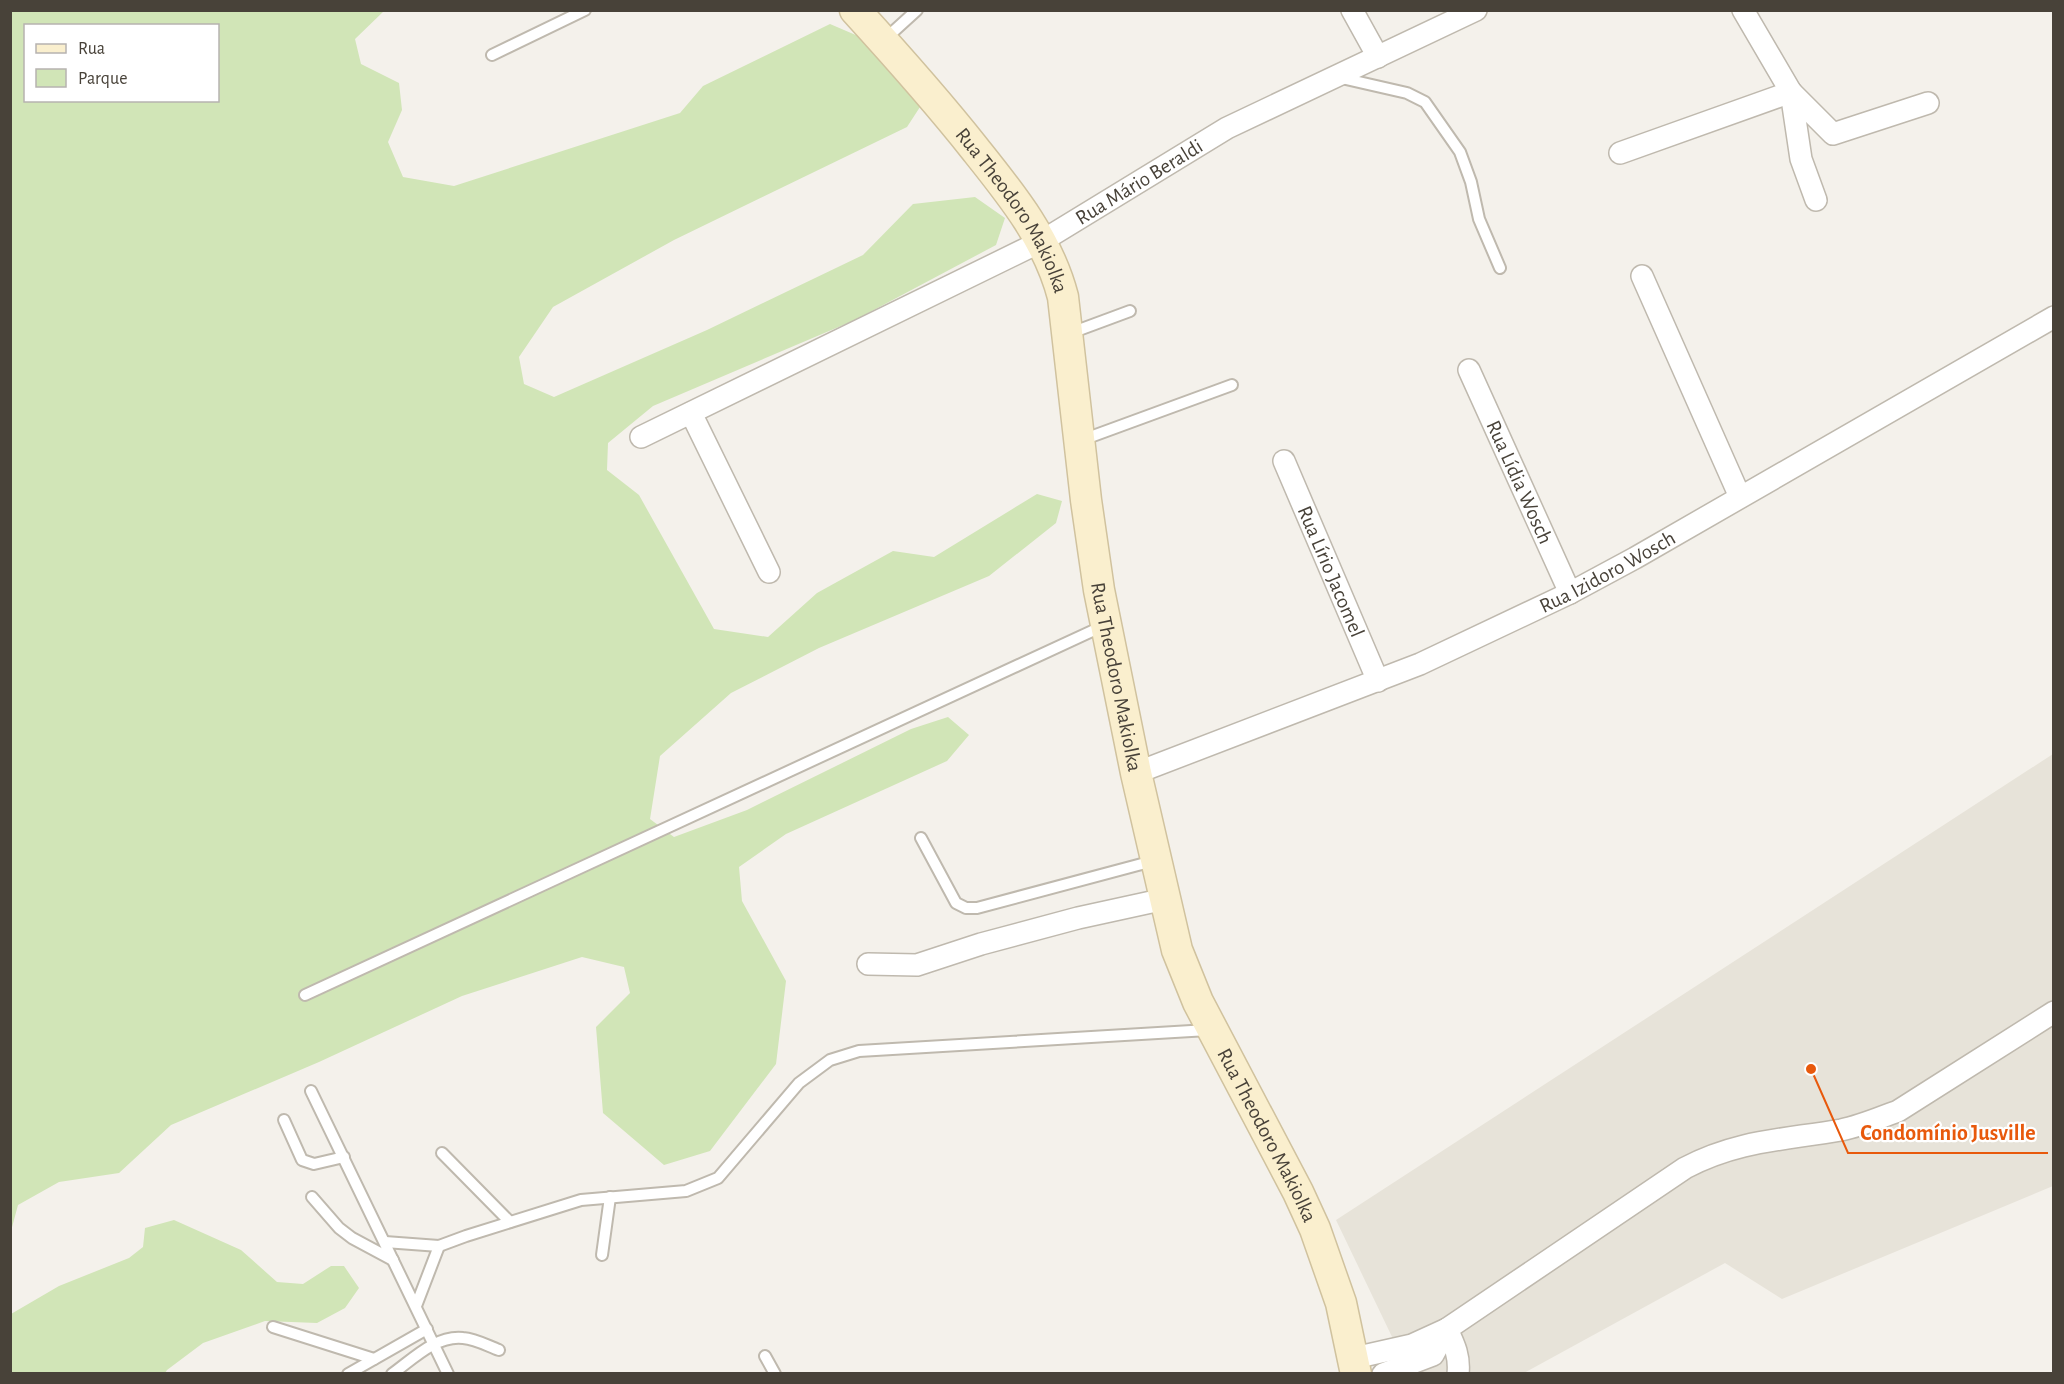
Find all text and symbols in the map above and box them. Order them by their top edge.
legend [24,24,219,102]
text: Rua [78,40,105,58]
text: Parque [78,70,127,88]
street label: Rua Theodoro Makiolka [952,124,1072,296]
street label: Rua Mário Beraldi [1072,135,1206,228]
street label: Rua Lídia Wosch [1483,417,1557,547]
street label: Rua Lírio Jacomel [1294,503,1368,640]
street label: Rua Izidoro Wosch [1536,527,1679,616]
street label: Rua Theodoro Makiolka [1087,581,1146,774]
street label: Rua Theodoro Makiolka [1214,1045,1321,1226]
callout: Condomínio Jusville [1848,1113,2048,1153]
text: Condomínio Jusville [1860,1122,2036,1144]

